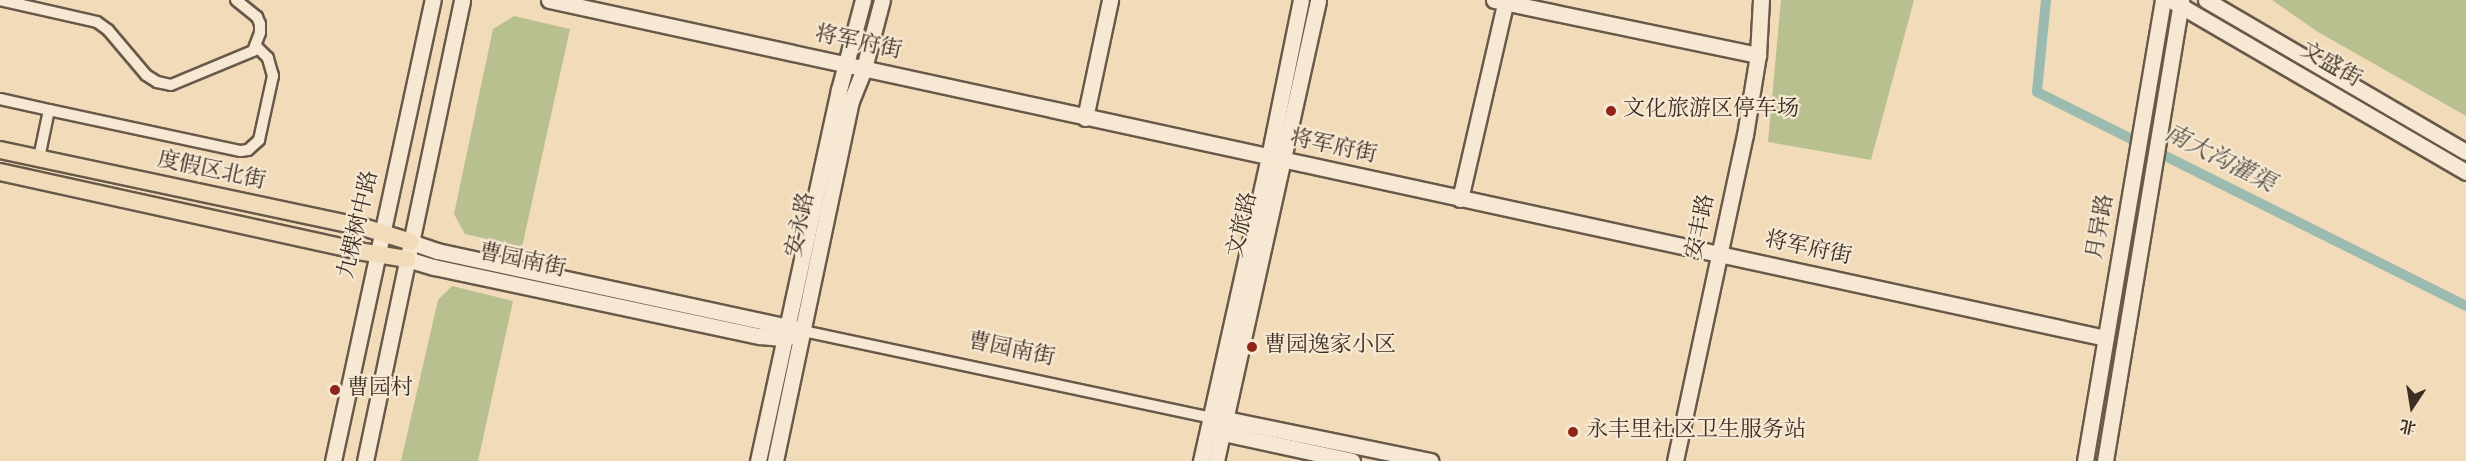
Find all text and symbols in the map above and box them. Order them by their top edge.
street label: 将军府街 [812,22,904,66]
street label: 文盛街 [2295,38,2365,94]
place label: 文化旅游区停车场 [1623,98,1799,124]
marker: 文化旅游区停车场 [1604,104,1618,118]
water label: 南大沟灌渠 [2159,120,2279,200]
street label: 将军府街 [1287,126,1379,170]
street label: 度假区北街 [154,148,268,196]
street label: 九棵树中路 [335,168,385,282]
street label: 安永路 [782,190,822,260]
street label: 文旅路 [1224,190,1264,260]
street label: 安丰路 [1682,192,1722,262]
street label: 月异路 [2083,192,2121,262]
street label: 将军府街 [1762,228,1854,272]
street label: 曹园南街 [476,240,568,284]
street label: 曹园南街 [965,329,1057,373]
place label: 曹园逸家小区 [1264,334,1396,360]
marker: 曹园逸家小区 [1245,340,1259,354]
place label: 曹园村 [347,377,413,403]
north arrow [2382,377,2442,437]
marker: 曹园村 [328,383,342,397]
text: 北 [2398,412,2418,438]
place label: 永丰里社区卫生服务站 [1586,419,1806,445]
marker: 永丰里社区卫生服务站 [1564,423,1582,441]

